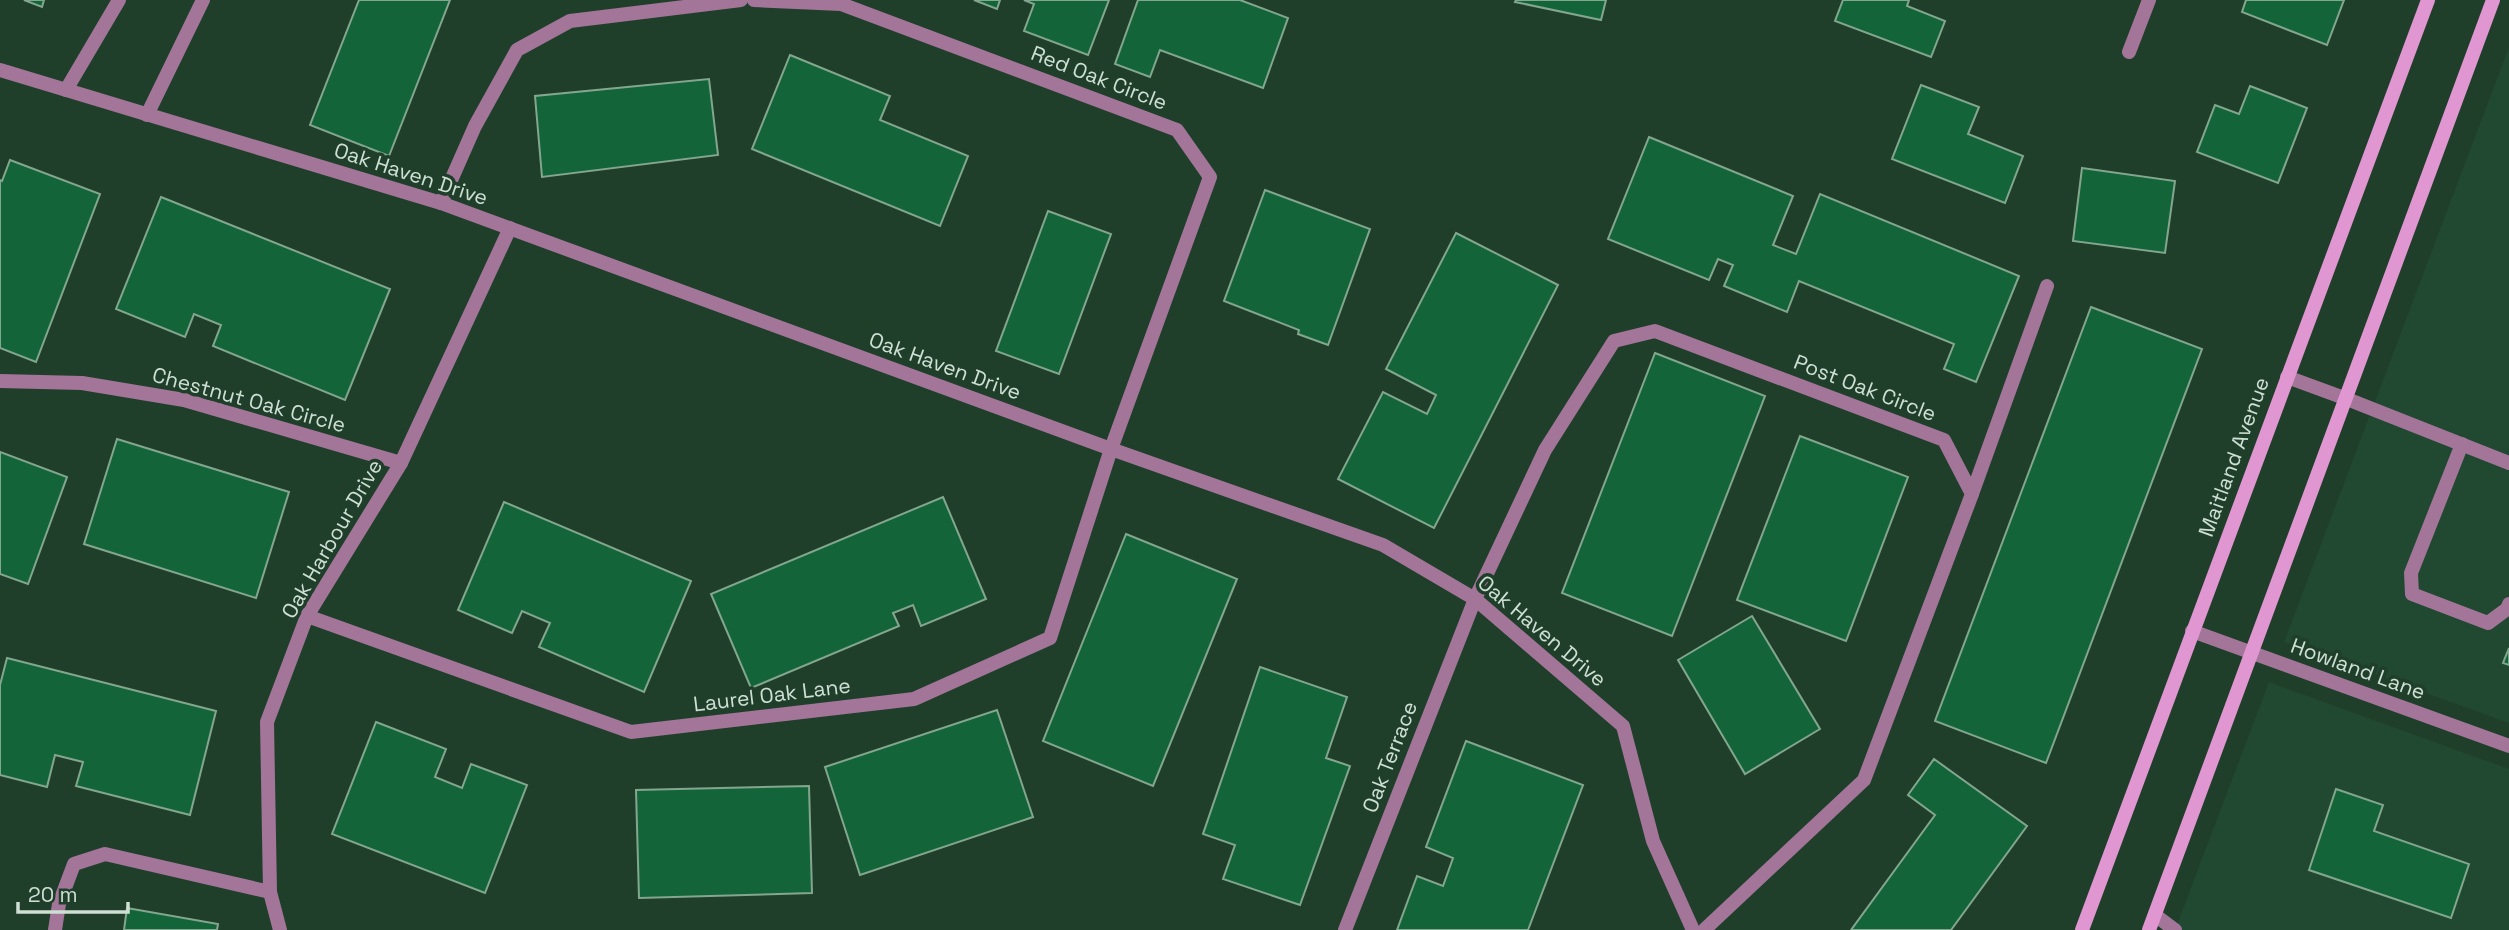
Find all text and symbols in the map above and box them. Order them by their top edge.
street label: Red Oak Circle [1027,39,1171,116]
street label: Oak Haven Drive [331,136,491,211]
street label: Oak Haven Drive [865,325,1025,406]
street label: Post Oak Circle [1790,348,1940,427]
street label: Chestnut Oak Circle [150,361,349,438]
street label: Maitland Avenue [2192,373,2275,540]
street label: Oak Harbour Drive [275,454,388,623]
street label: Oak Haven Drive [1472,569,1612,692]
street label: Howland Lane [2287,632,2429,705]
street label: Laurel Oak Lane [692,671,852,718]
street label: Oak Terrace [1356,697,1423,816]
scale bar [18,870,128,914]
text: 20 m [28,881,78,908]

